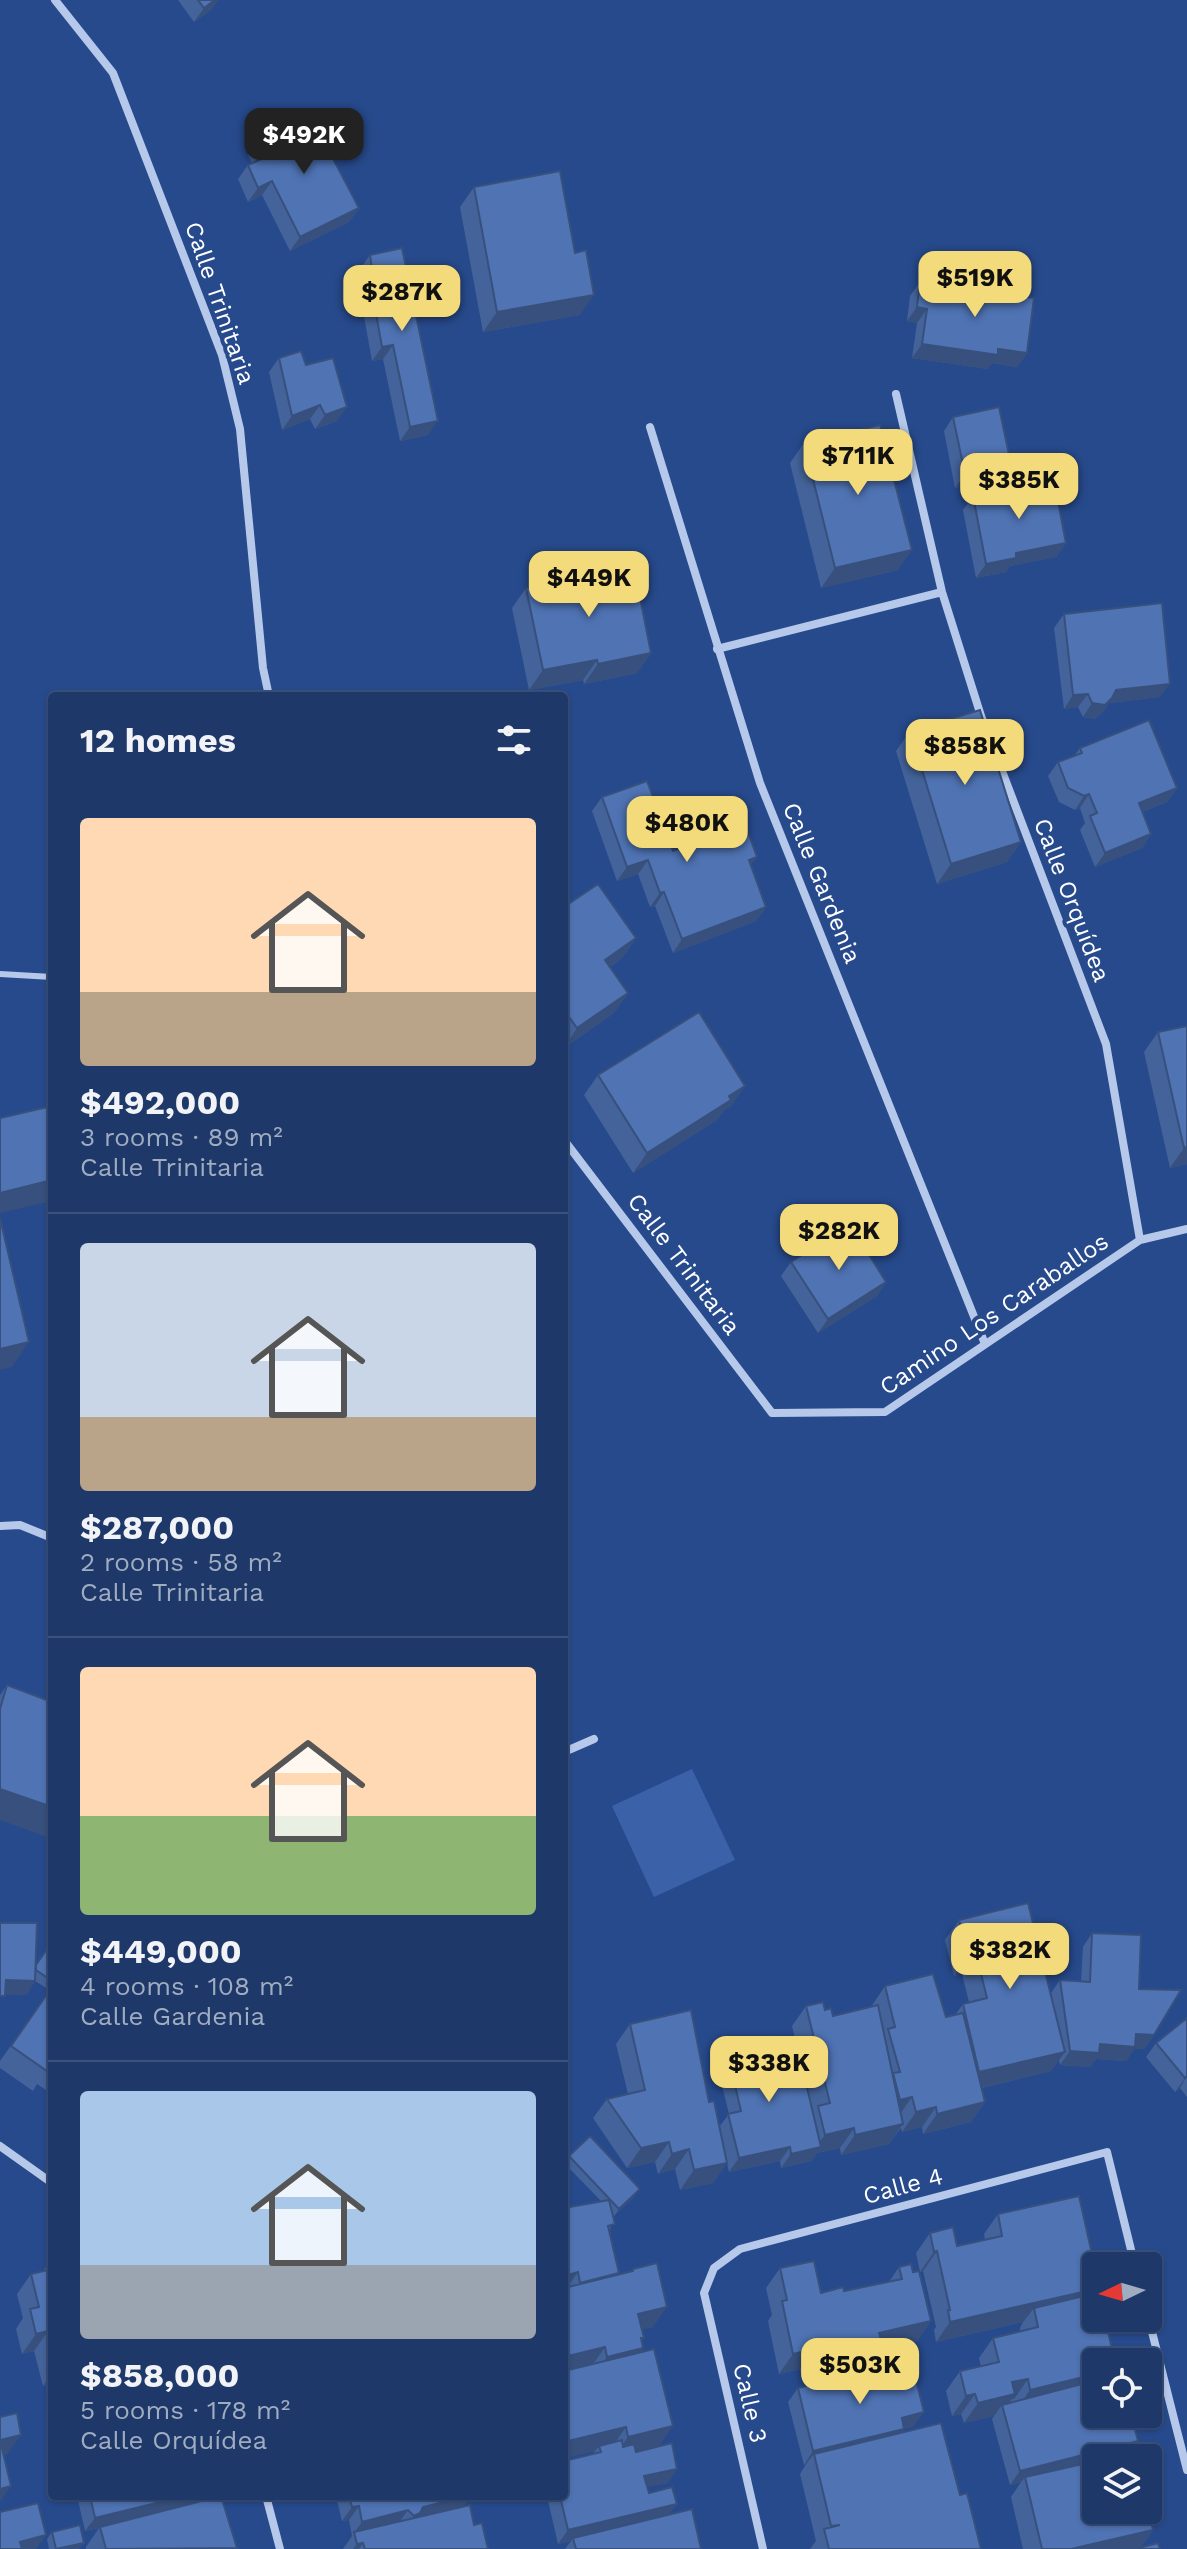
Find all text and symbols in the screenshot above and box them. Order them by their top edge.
pin: $492K [248,108,360,176]
text: $492K [263,119,346,149]
street label: Calle Trinitaria [179,218,261,388]
pin: $519K [919,251,1031,319]
text: $519K [936,262,1014,292]
pin: $287K [346,265,458,333]
text: $287K [361,276,443,306]
pin: $711K [802,429,914,497]
text: $711K [822,440,894,470]
pin: $385K [963,453,1075,521]
text: $385K [978,464,1060,494]
pin: $449K [533,551,645,619]
text: $449K [547,562,631,592]
icon: filters [492,718,536,762]
pin: $858K [909,719,1021,787]
text: 12 homes [80,720,236,760]
text: $858K [924,730,1006,760]
pin: $480K [631,796,743,864]
street label: Calle Gardenia [777,799,867,967]
text: $480K [645,807,729,837]
street label: Calle Orquídea [1028,814,1116,986]
icon: home [236,870,380,1014]
text: $492,000 [80,1082,240,1122]
text: 3 rooms · 89 m² [80,1122,283,1152]
text: Calle Trinitaria [80,1152,264,1182]
street label: Calle Trinitaria [622,1188,746,1340]
pin: $282K [783,1204,895,1272]
text: $282K [798,1215,880,1245]
street label: Camino Los Caraballos [874,1227,1114,1401]
icon: home [236,1295,380,1439]
text: $287,000 [80,1507,234,1547]
text: 2 rooms · 58 m² [80,1547,282,1577]
text: Calle Trinitaria [80,1577,264,1607]
icon: home [236,1719,380,1863]
pin: $382K [954,1923,1066,1991]
text: $449,000 [80,1931,242,1971]
text: $382K [969,1934,1051,1964]
text: 4 rooms · 108 m² [80,1971,293,2001]
text: Calle Gardenia [80,2001,265,2031]
pin: $338K [713,2036,825,2104]
text: $338K [728,2047,810,2077]
icon: home [236,2143,380,2287]
street label: Calle 4 [860,2162,946,2210]
north arrow [1082,2252,1162,2332]
map controls [1082,2252,1162,2524]
pin: $503K [804,2338,916,2406]
button: locate [1082,2348,1162,2428]
text: $503K [819,2349,901,2379]
text: $858,000 [80,2355,239,2395]
street label: Calle 3 [727,2361,773,2445]
text: 5 rooms · 178 m² [80,2395,290,2425]
text: Calle Orquídea [80,2425,267,2455]
button: layers [1082,2444,1162,2524]

